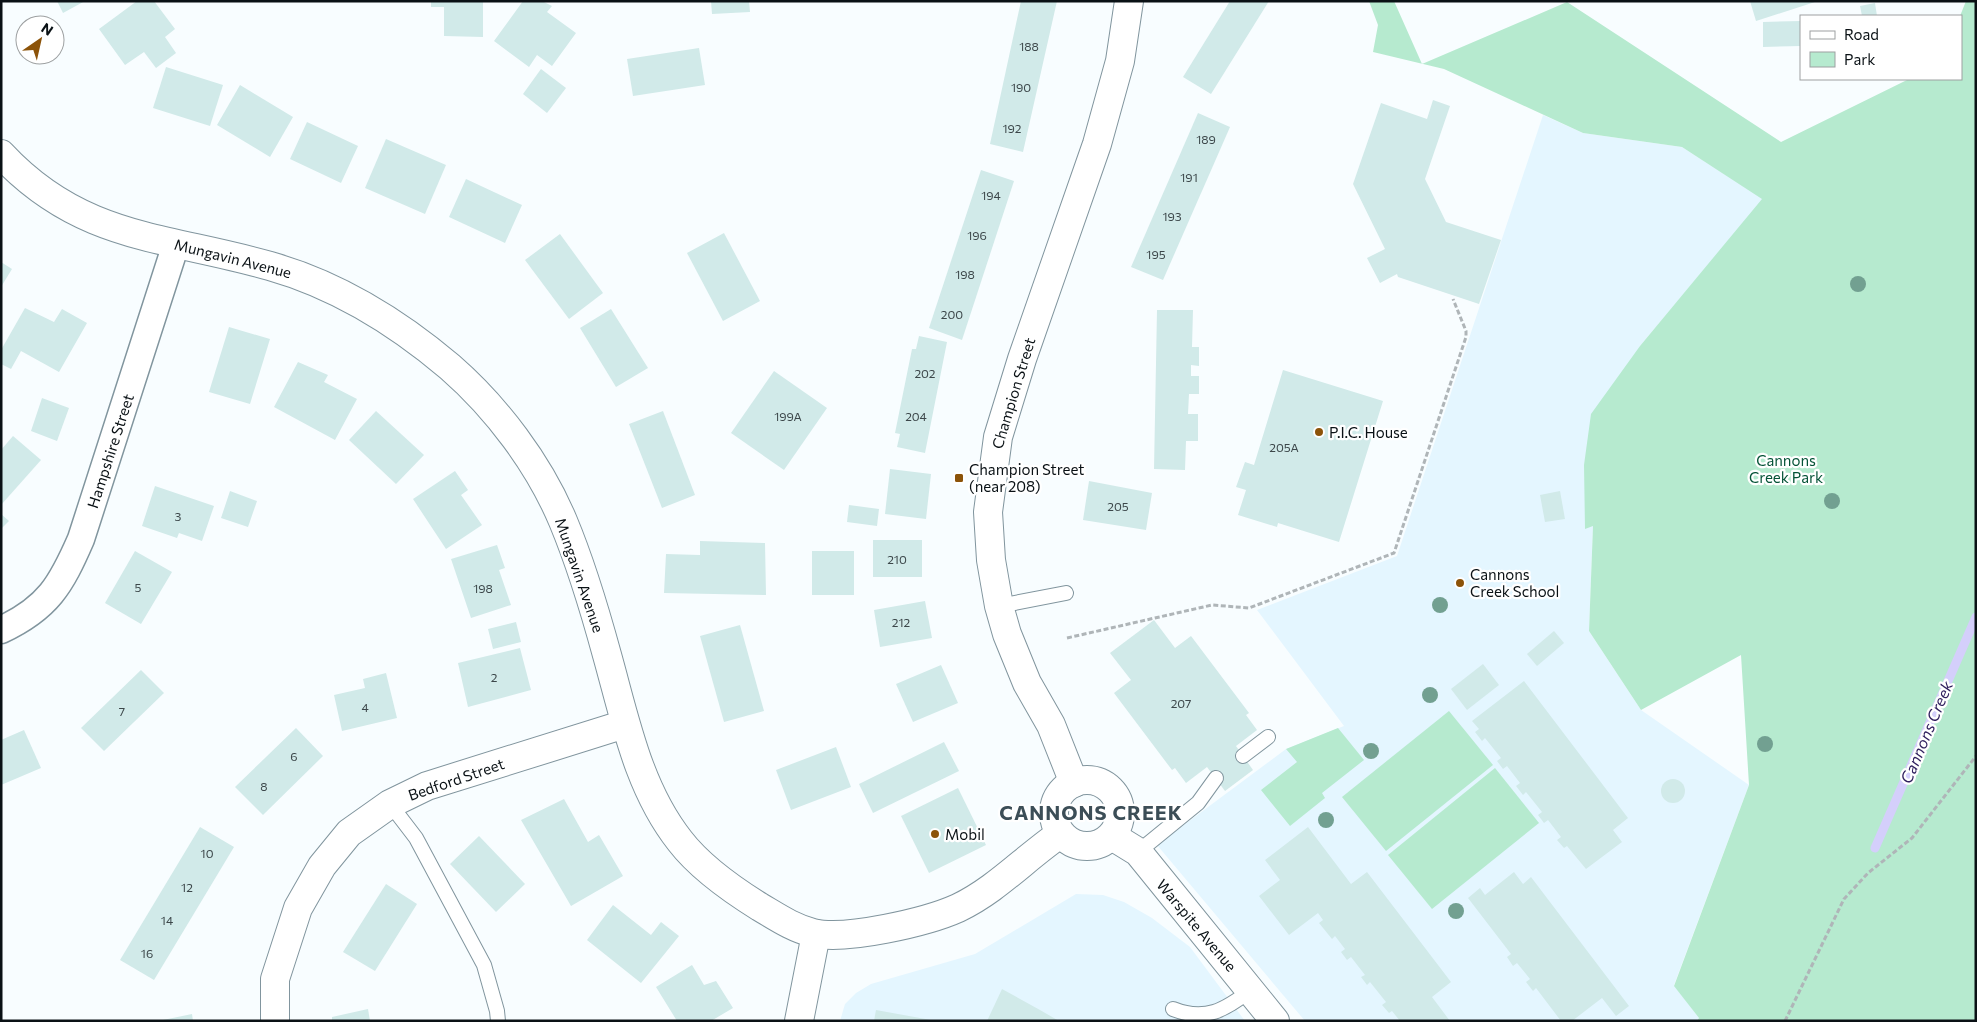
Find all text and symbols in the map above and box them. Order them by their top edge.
north arrow [15,15,65,65]
legend [1800,15,1962,80]
text: N [38,19,57,39]
text: Road [1844,25,1879,43]
house number: 188 [1019,39,1039,53]
text: Park [1844,50,1875,68]
house number: 190 [1011,80,1031,94]
house number: 192 [1002,121,1022,135]
house number: 189 [1196,132,1216,146]
house number: 191 [1180,170,1198,184]
house number: 194 [981,188,1001,202]
house number: 193 [1162,209,1182,223]
house number: 196 [967,228,987,242]
street label: Mungavin Avenue [173,235,293,281]
house number: 195 [1146,247,1166,261]
house number: 198 [955,267,975,281]
house number: 200 [941,307,963,321]
street label: Champion Street [988,335,1038,451]
house number: 202 [914,366,936,380]
street label: Hampshire Street [83,392,137,510]
house number: 199A [774,409,802,423]
house number: 204 [905,409,927,423]
place label: P.I.C. House [1329,423,1408,441]
marker: P.I.C. House [1313,426,1325,438]
house number: 205A [1269,440,1299,454]
park label: Cannons Creek Park [1749,451,1823,486]
place label: Champion Street (near 208) [969,460,1084,495]
marker: Champion Street (near 208) [953,472,965,484]
house number: 205 [1107,499,1129,513]
house number: 3 [175,509,182,523]
street label: Mungavin Avenue [552,515,608,635]
house number: 210 [887,552,907,566]
place label: Cannons Creek School [1470,565,1559,600]
marker: Cannons Creek School [1454,577,1466,589]
house number: 5 [135,580,142,594]
house number: 198 [473,581,493,595]
house number: 212 [892,615,911,629]
house number: 2 [491,670,498,684]
water label: Cannons Creek [1896,678,1956,786]
house number: 207 [1171,696,1191,710]
house number: 4 [361,700,369,714]
house number: 7 [119,704,125,718]
house number: 6 [290,749,298,763]
street label: Bedford Street [406,754,506,804]
house number: 8 [260,779,268,793]
district label: CANNONS CREEK [999,800,1183,824]
place label: Mobil [945,825,985,843]
marker: Mobil [929,828,941,840]
house number: 10 [201,846,214,860]
street label: Warspite Avenue [1153,875,1241,975]
house number: 12 [181,880,193,894]
house number: 14 [161,913,173,927]
house number: 16 [141,946,153,960]

